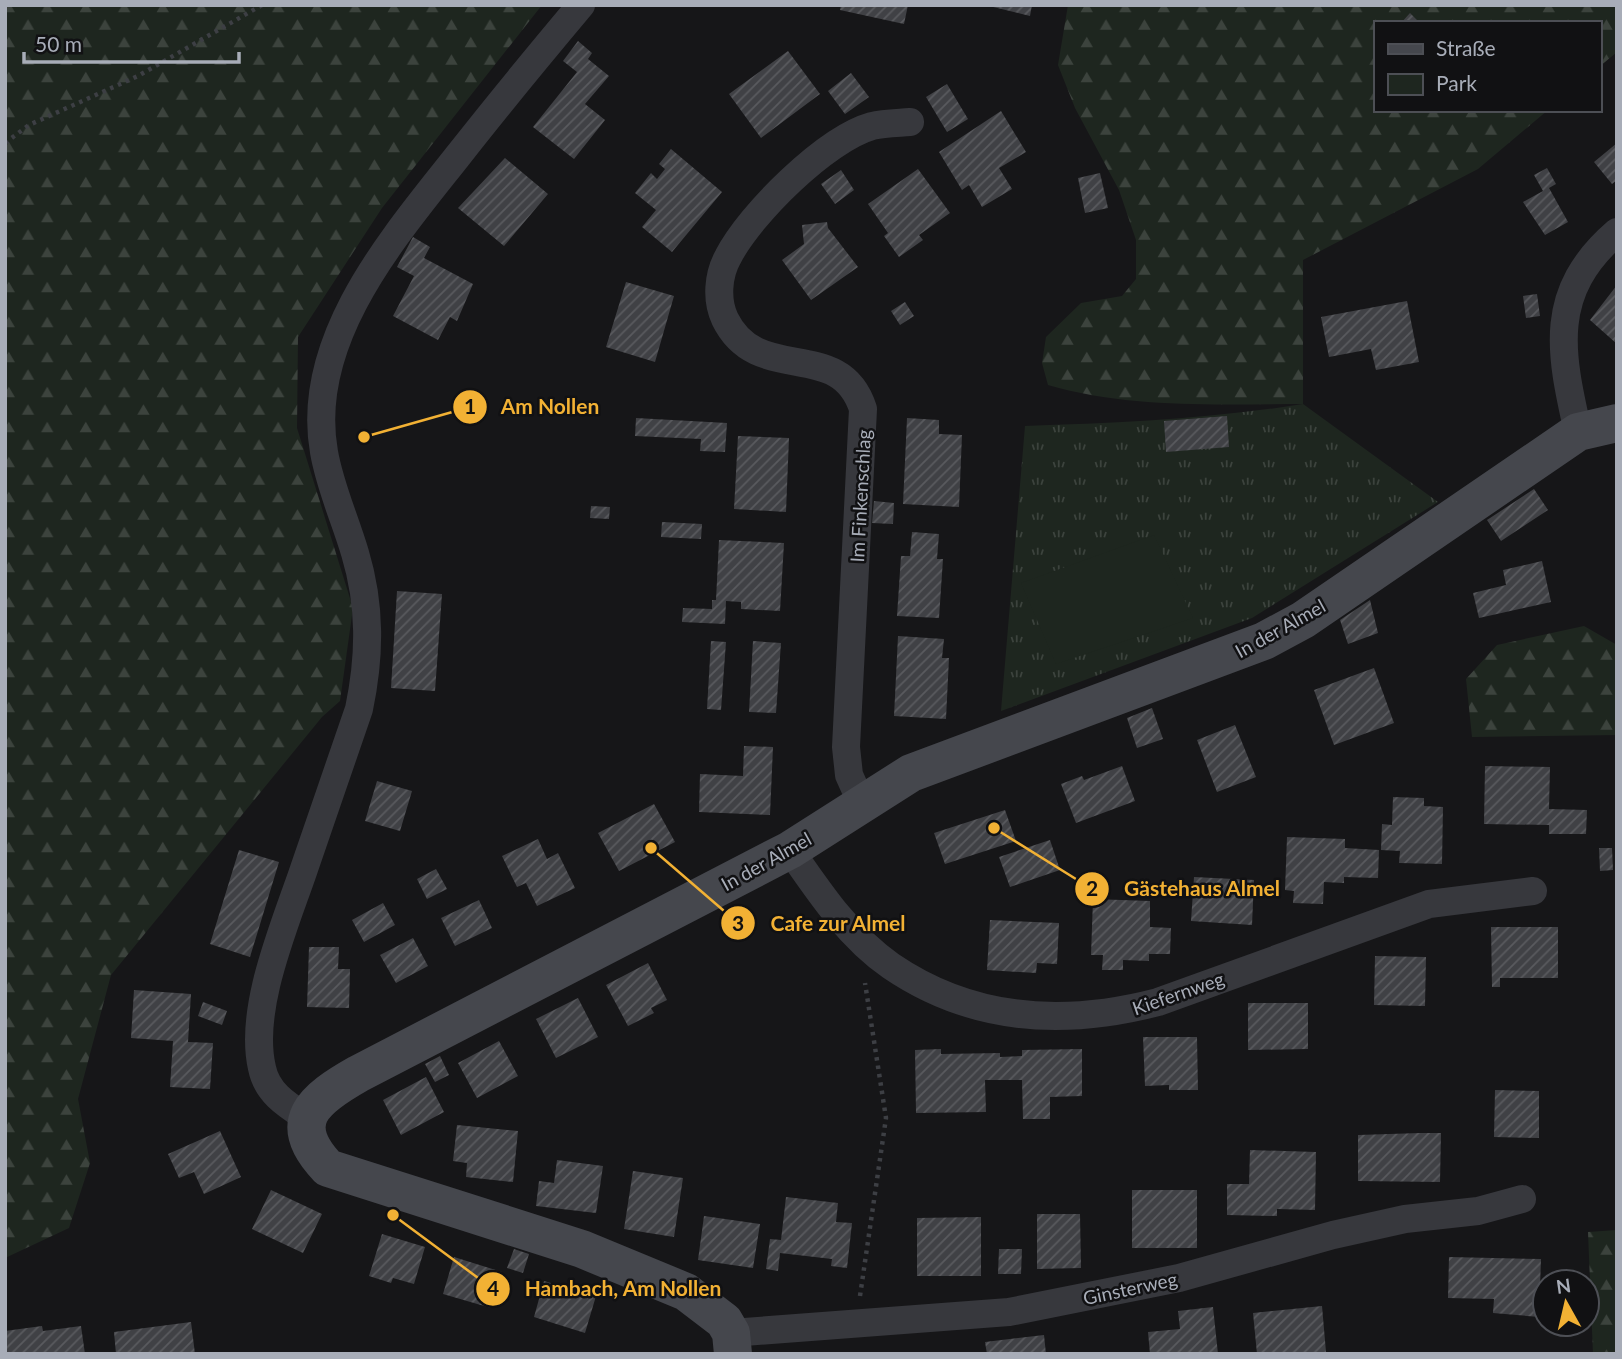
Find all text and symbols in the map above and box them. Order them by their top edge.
scale bar [24,21,240,65]
legend [1374,21,1601,112]
text: 50 m [35,31,82,56]
text: Straße [1436,35,1496,60]
text: Park [1436,70,1477,95]
callout: Am Nollen [452,386,614,428]
text: 1 [464,393,476,418]
text: Am Nollen [500,393,599,418]
street label: Im Finkenschlag [845,429,875,563]
street label: In der Almel [1231,594,1329,662]
street label: In der Almel [717,827,815,895]
callout: Gästehaus Almel [1075,868,1294,910]
text: 2 [1086,875,1098,900]
text: Gästehaus Almel [1124,875,1280,900]
callout: Cafe zur Almel [721,902,920,944]
text: 3 [732,910,744,935]
text: Cafe zur Almel [770,910,906,935]
street label: Kiefernweg [1129,967,1227,1019]
street label: Ginsterweg [1081,1267,1179,1309]
callout: Hambach, Am Nollen [475,1268,736,1310]
north arrow [1531,1268,1601,1338]
text: N [1555,1273,1572,1298]
text: 4 [487,1275,499,1300]
text: Hambach, Am Nollen [525,1275,721,1300]

